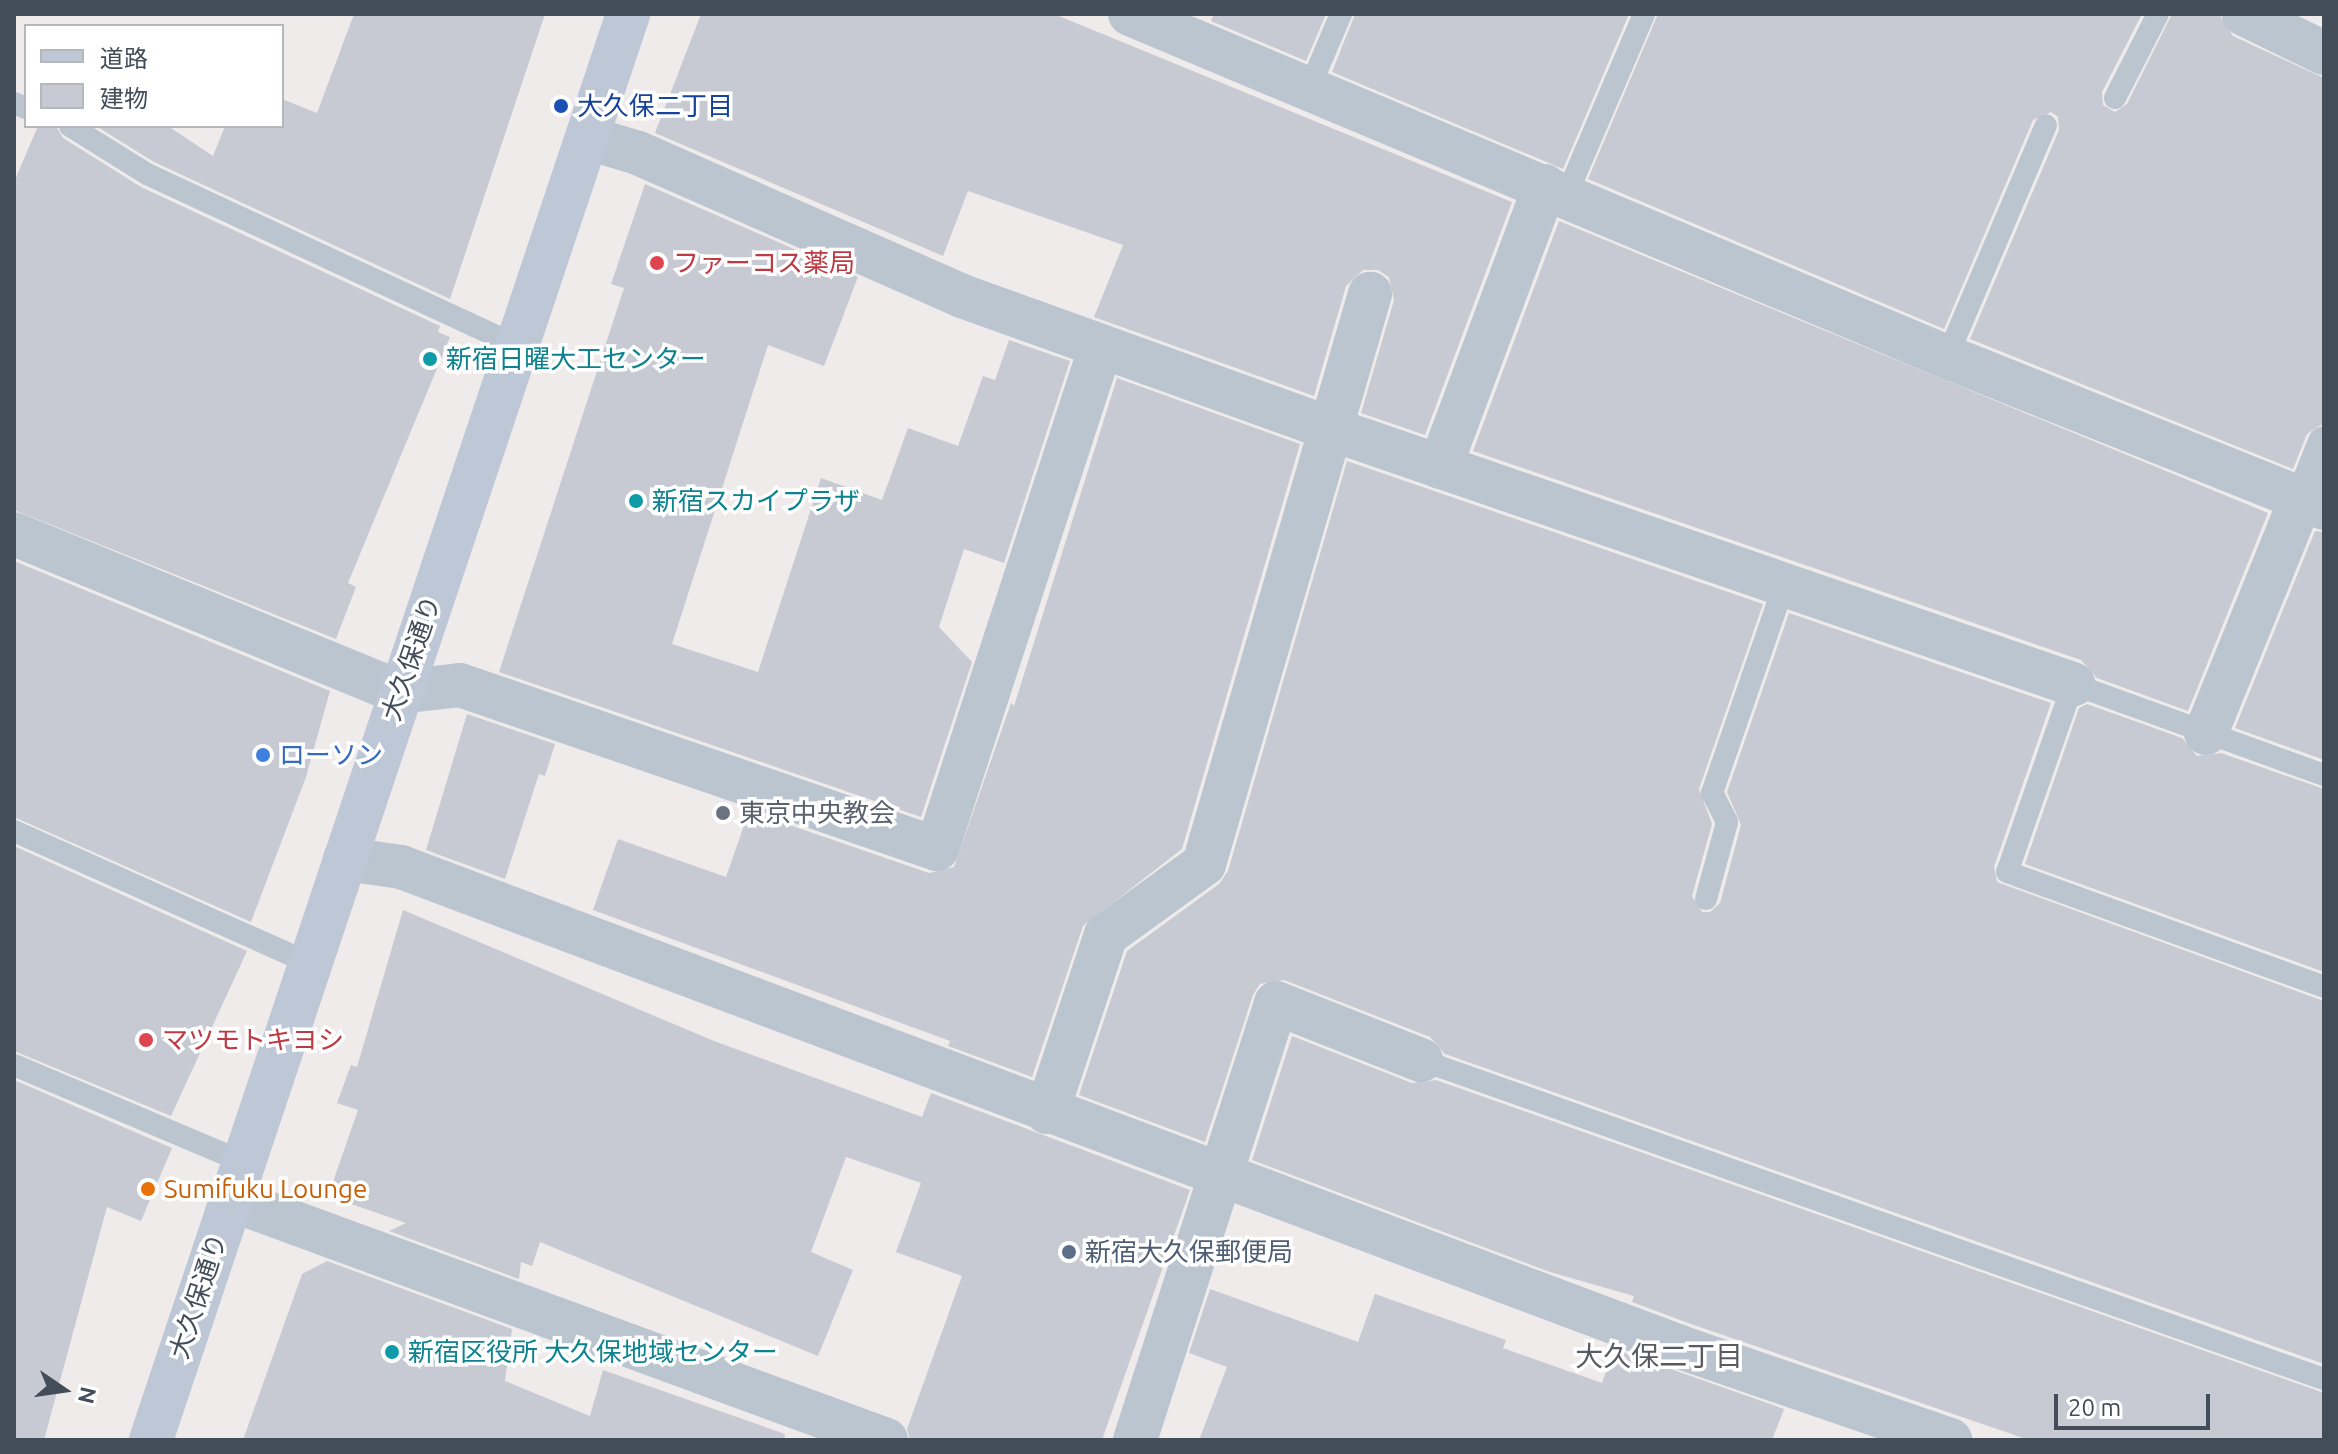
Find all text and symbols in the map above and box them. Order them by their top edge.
legend [24,24,284,128]
text: 道路 [100,45,148,72]
text: 建物 [100,85,148,112]
place label: 大久保二丁目 [577,90,733,122]
marker: 大久保二丁目 [552,97,570,115]
place label: ファーコス薬局 [673,247,855,279]
marker: ファーコス薬局 [648,254,666,272]
place label: 新宿日曜大工センター [446,343,706,375]
marker: 新宿日曜大工センター [421,350,439,368]
place label: 新宿スカイプラザ [652,485,860,517]
marker: 新宿スカイプラザ [627,492,645,510]
street label: 大久保通り [375,591,447,725]
place label: ローソン [279,739,383,771]
marker: ローソン [254,746,272,764]
place label: 東京中央教会 [739,797,895,829]
marker: 東京中央教会 [714,804,732,822]
place label: マツモトキヨシ [162,1024,344,1056]
marker: マツモトキヨシ [137,1031,155,1049]
place label: Sumifuku Lounge [164,1173,367,1205]
marker: Sumifuku Lounge [139,1180,157,1198]
street label: 大久保通り [163,1229,233,1363]
place label: 新宿大久保郵便局 [1085,1236,1293,1268]
marker: 新宿大久保郵便局 [1060,1243,1078,1261]
place label: 新宿区役所 大久保地域センター [408,1336,778,1368]
district label: 大久保二丁目 [1575,1339,1743,1373]
marker: 新宿区役所 大久保地域センター [383,1343,401,1361]
north arrow [24,1350,104,1430]
scale bar [2058,1378,2214,1428]
text: N [74,1385,102,1406]
text: 20 m [2068,1394,2121,1421]

